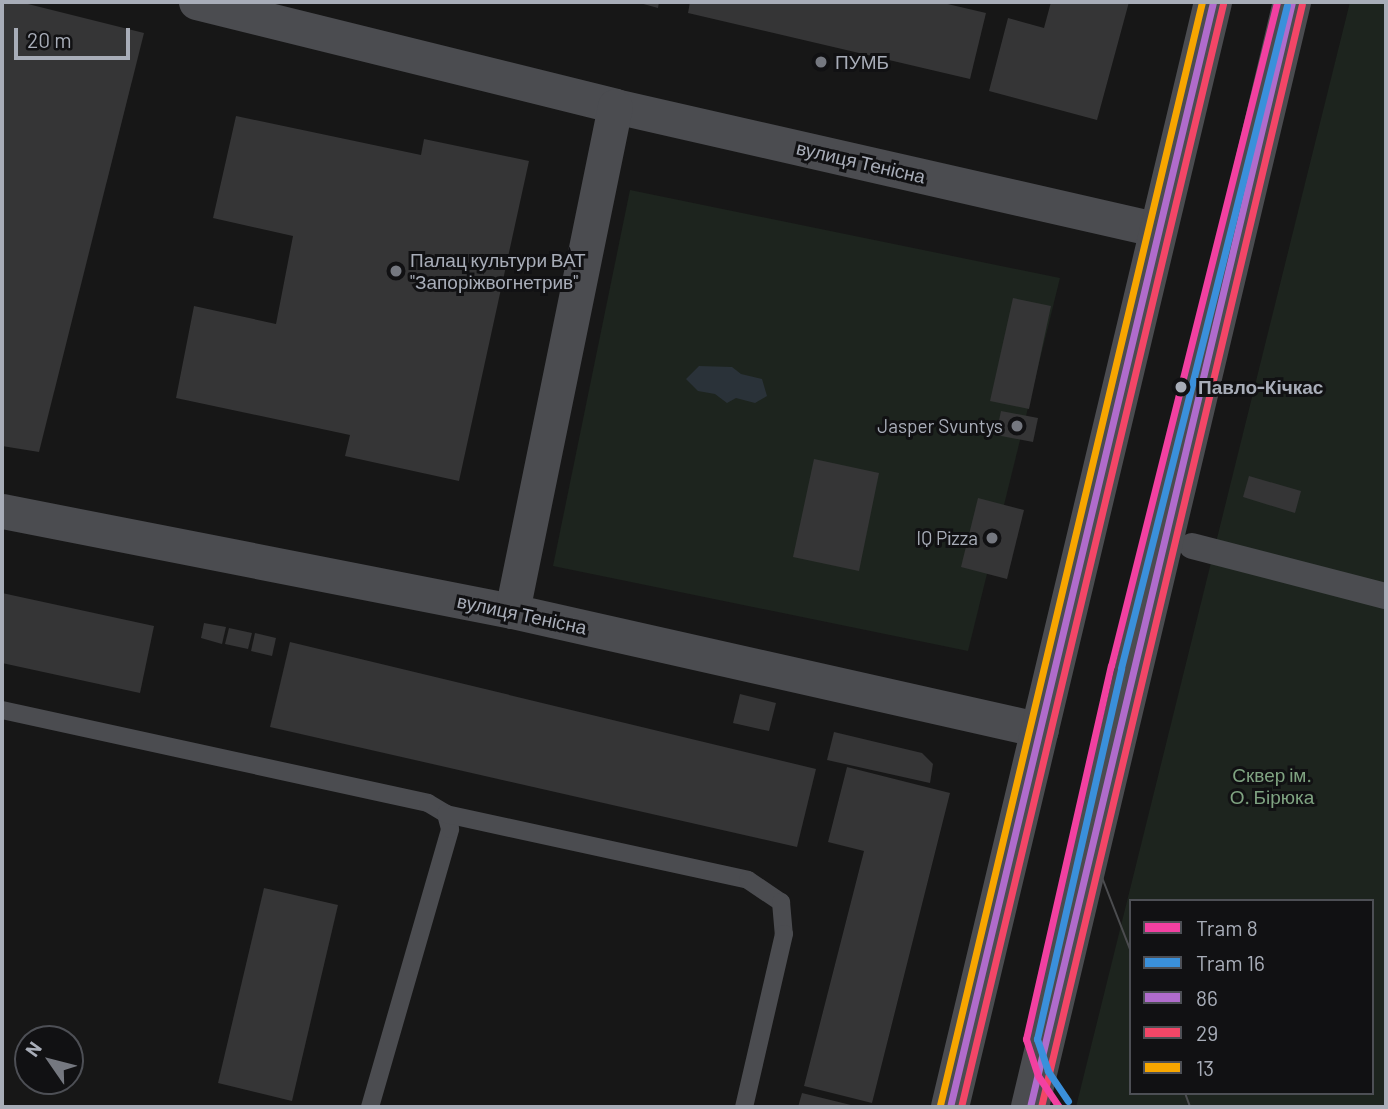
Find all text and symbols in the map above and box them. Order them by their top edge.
scale bar [18,14,133,58]
text: 20 m [27,27,72,52]
place label: ПУМБ [835,51,889,73]
marker: ПУМБ [813,54,829,70]
street label: вулиця Тенісна [794,136,928,188]
place label: Палац культури ВАТ "Запоріжвогнетрив" [410,249,586,293]
marker: Палац культури ВАТ "Запоріжвогнетрив" [388,263,404,279]
marker: Павло-Кічкас [1170,376,1192,398]
place label: Павло-Кічкас [1198,376,1323,398]
place label: Jasper Svuntys [877,415,1003,437]
marker: Jasper Svuntys [1009,418,1025,434]
place label: IQ Pіzza [916,527,978,549]
marker: IQ Pіzza [984,530,1000,546]
street label: вулиця Тенісна [455,589,589,639]
park label: Сквер ім. О. Бірюка [1230,764,1314,808]
legend [1129,899,1374,1095]
text: Tram 8 [1196,915,1258,940]
text: Tram 16 [1196,950,1265,975]
text: 86 [1196,985,1218,1010]
text: 29 [1196,1020,1218,1045]
north arrow [14,1025,84,1095]
text: N [20,1037,46,1061]
text: 13 [1196,1055,1214,1080]

